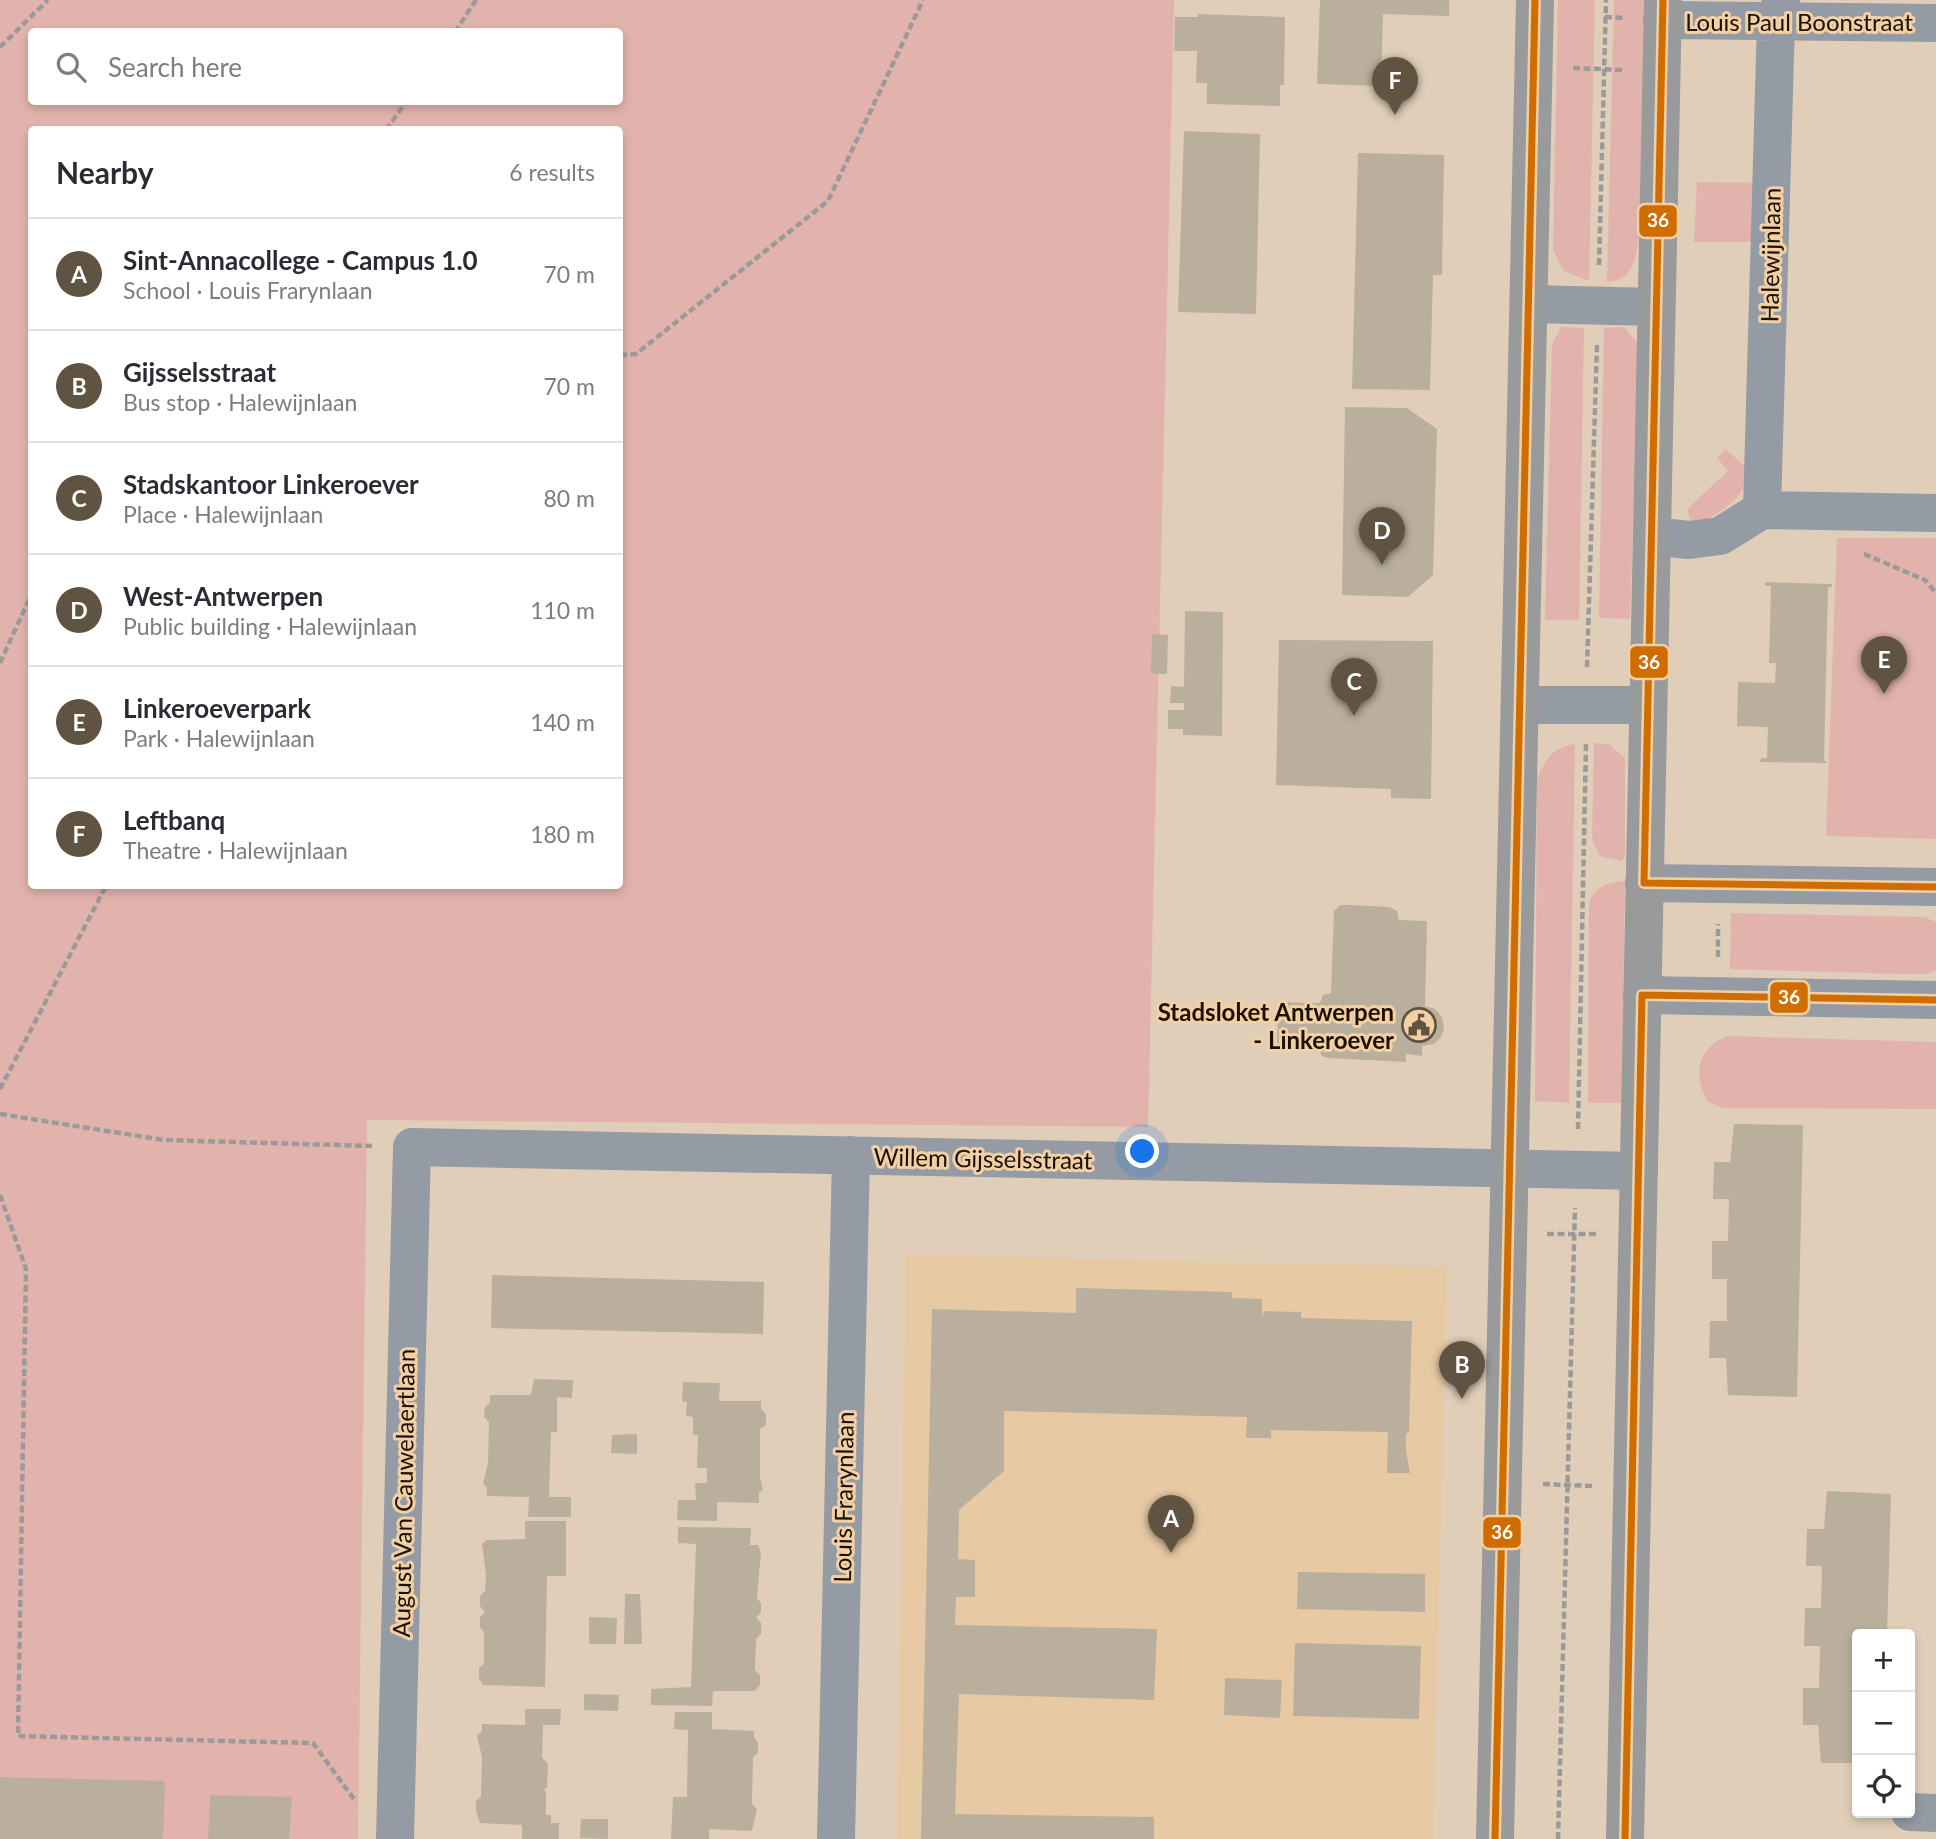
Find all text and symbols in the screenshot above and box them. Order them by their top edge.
street label: Louis Paul Boonstraat [1685,7,1913,36]
search box [28,28,623,105]
icon: search [52,48,90,86]
text: Search here [108,51,242,83]
pin: F [1372,57,1418,115]
text: Nearby [56,154,154,190]
text: 6 results [509,158,595,186]
street label: Halewijnlaan [1754,187,1786,323]
line badge: 36 [1638,204,1678,238]
text: 36 [1647,208,1669,231]
text: Sint-Annacollege - Campus 1.0 [123,244,478,276]
text: A [71,260,87,288]
text: 70 m [544,260,595,288]
text: School · Louis Frarynlaan [123,276,373,304]
text: Gijsselsstraat [123,356,276,388]
text: B [71,372,87,400]
text: 70 m [544,372,595,400]
text: Bus stop · Halewijnlaan [123,388,357,416]
text: Stadskantoor Linkeroever [123,468,419,500]
text: C [71,484,87,512]
text: 80 m [544,484,595,512]
text: Place · Halewijnlaan [123,500,323,528]
pin: D [1359,507,1405,565]
text: West-Antwerpen [123,580,323,612]
text: D [70,596,88,624]
text: 110 m [530,596,595,624]
text: Public building · Halewijnlaan [123,612,417,640]
pin: E [1861,636,1907,694]
line badge: 36 [1629,645,1669,679]
text: 36 [1638,650,1660,673]
pin: C [1331,658,1377,716]
text: Linkeroeverpark [123,692,311,724]
text: E [72,708,86,736]
text: 140 m [530,708,595,736]
text: Park · Halewijnlaan [123,724,315,752]
text: Leftbanq [123,804,225,836]
text: F [72,820,86,848]
text: 180 m [530,820,595,848]
text: Theatre · Halewijnlaan [123,836,348,864]
line badge: 36 [1769,981,1809,1014]
text: 36 [1778,985,1800,1008]
place label: Stadsloket Antwerpen - Linkeroever [1158,997,1394,1054]
public building icon: Stadsloket Antwerpen - Linkeroever [1400,1006,1438,1044]
your location [1125,1134,1159,1168]
street label: Willem Gijsselsstraat [873,1142,1093,1174]
pin: B [1439,1341,1485,1399]
street label: August Van Cauwelaertlaan [386,1348,420,1638]
street label: Louis Frarynlaan [827,1411,859,1583]
pin: A [1148,1495,1194,1553]
line badge: 36 [1482,1516,1522,1549]
text: 36 [1491,1520,1513,1543]
map controls [1852,1629,1915,1818]
button: + [1852,1629,1915,1692]
button: − [1852,1692,1915,1755]
button: locate [1852,1755,1915,1818]

